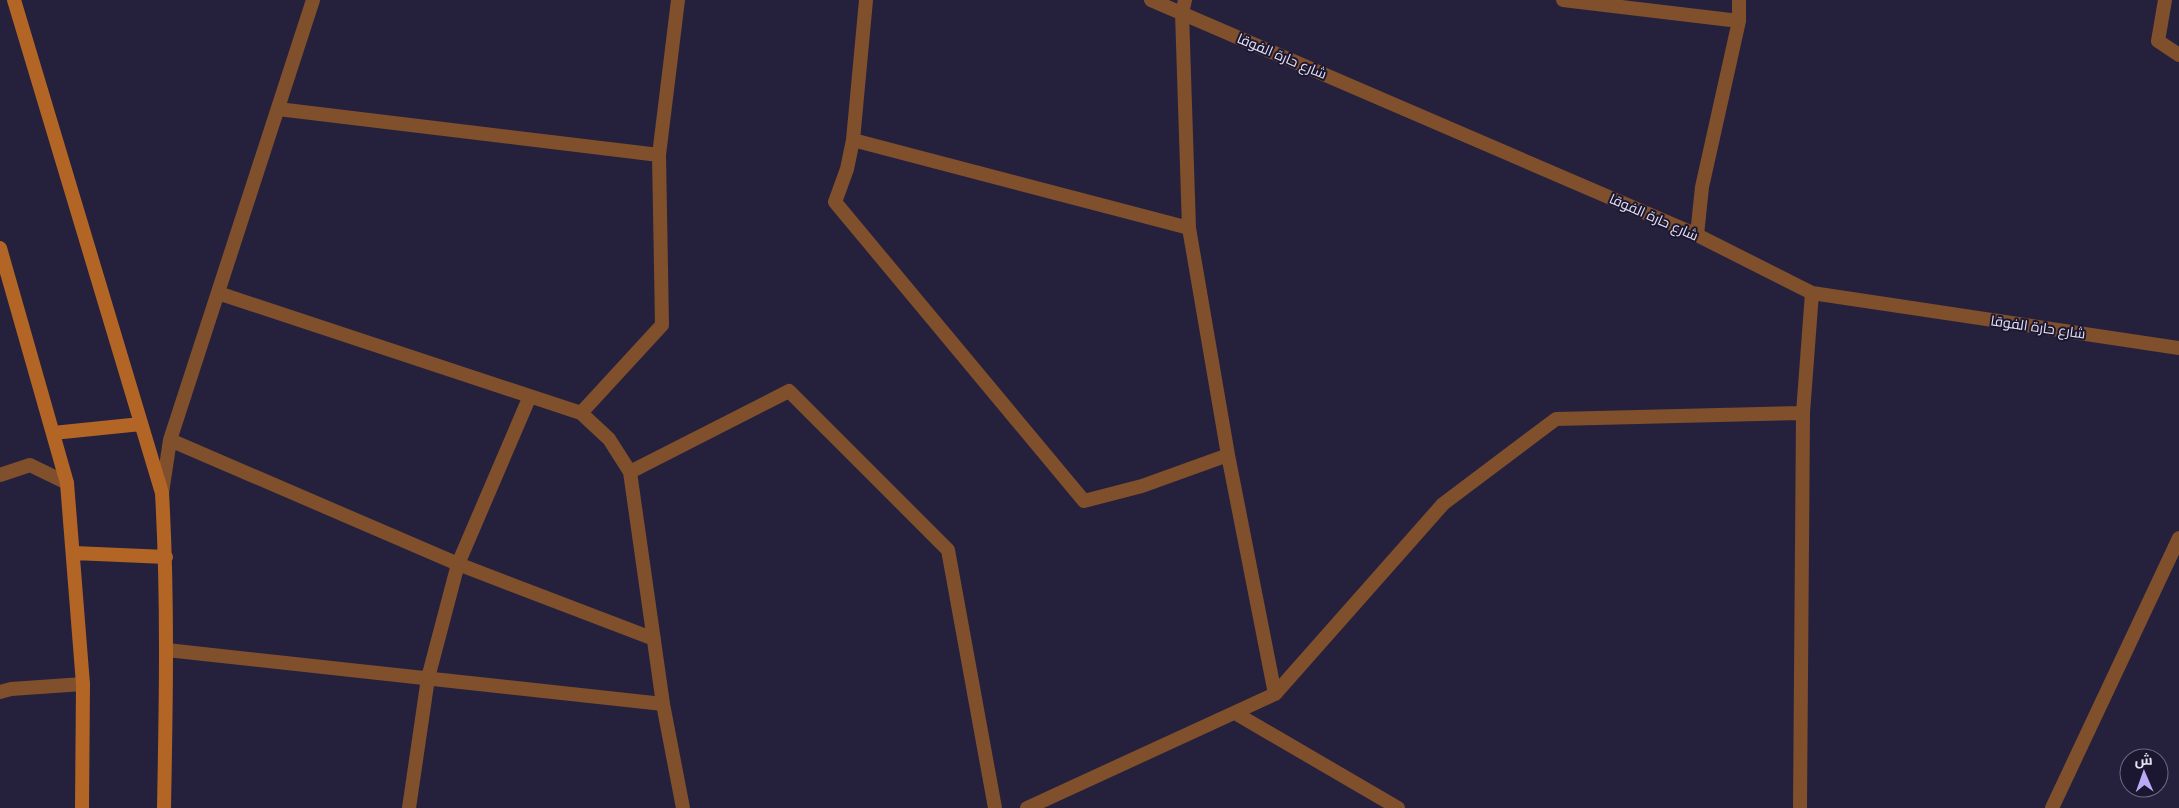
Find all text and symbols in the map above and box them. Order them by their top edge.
street label: شارع حارة الفوقا [1234,29,1330,83]
street label: شارع حارة الفوقا [1607,189,1701,245]
street label: شارع حارة الفوقا [1989,311,2087,343]
north arrow [2119,748,2169,798]
text: ش [2134,751,2153,769]

